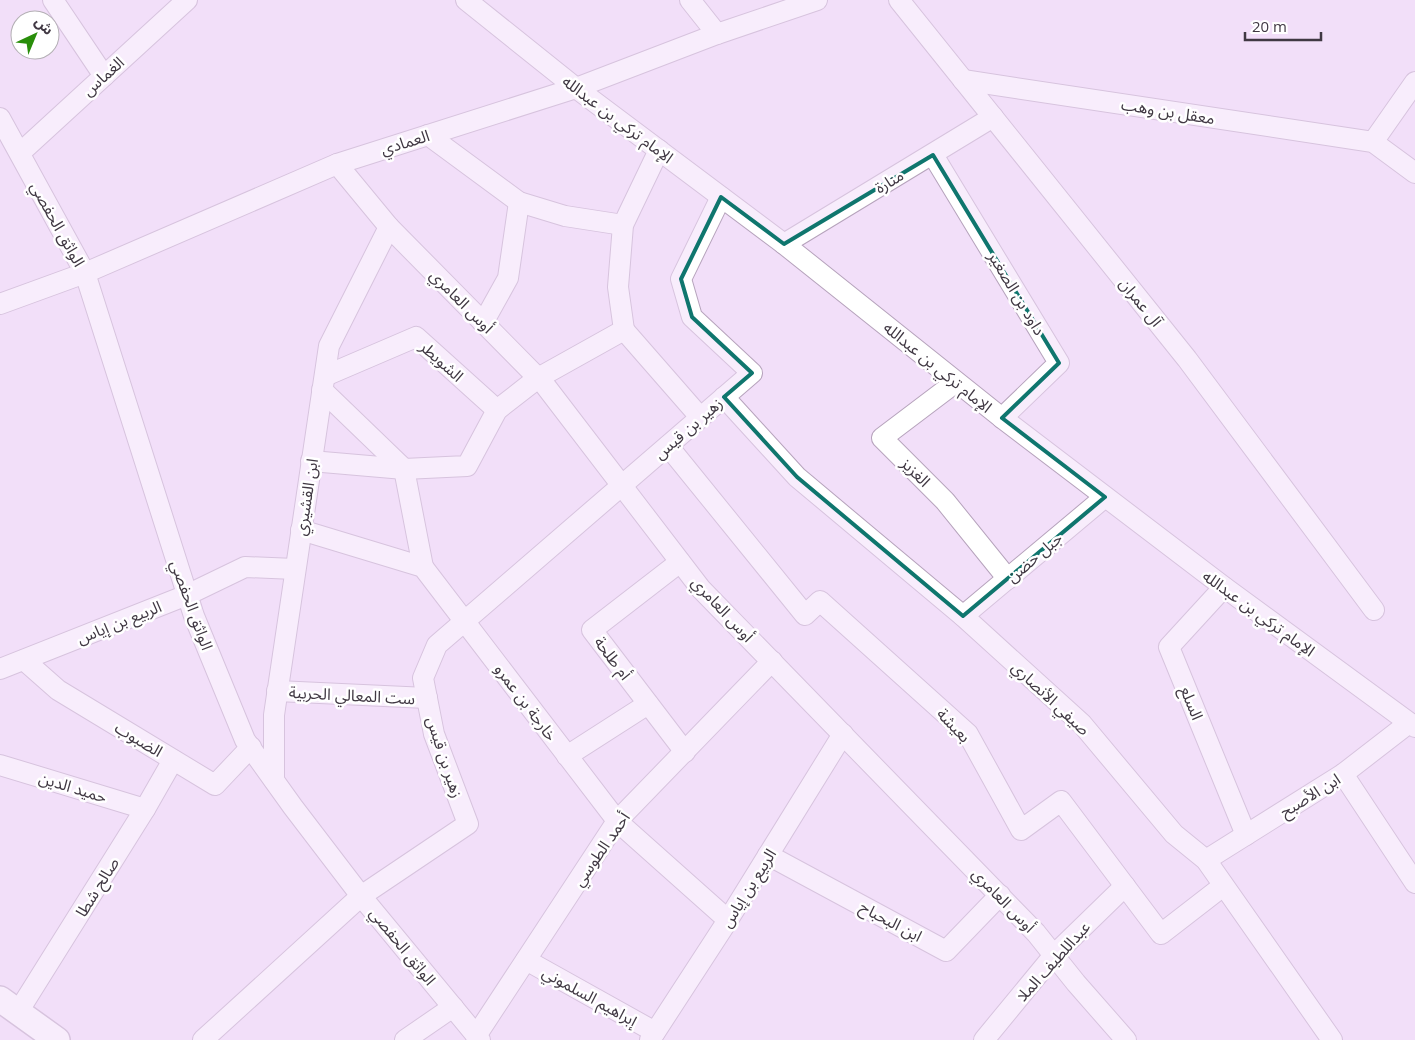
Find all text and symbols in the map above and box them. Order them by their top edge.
north arrow [10,10,60,60]
scale bar [1245,10,1321,42]
text: ش [31,12,58,39]
text: 20 m [1252,16,1287,36]
street label: الغماس [77,51,129,101]
street label: الإمام تركي بن عبدالله [557,70,678,170]
street label: معقل بن وهب [1120,93,1216,129]
street label: العمادي [378,124,433,161]
street label: منارة [870,164,908,198]
street label: الواثق الحفصي [24,177,90,271]
street label: داود بن الصغير [983,246,1051,339]
street label: أوس العامري [424,264,499,339]
street label: آل عمران [1115,273,1168,332]
street label: الإمام تركي بن عبدالله [878,316,997,419]
street label: الشويطر [415,335,469,386]
street label: زهير بن قيس [649,392,727,464]
street label: الغزيز [896,452,936,492]
street label: ابن القشيري [289,457,325,537]
street label: جبل حضن [1001,527,1067,587]
street label: الواثق الحفصي [164,557,218,654]
street label: الإمام تركي بن عبدالله [1197,565,1320,663]
street label: أوس العامري [686,571,759,648]
street label: الربيع بن إياس [73,595,165,651]
street label: أم طلحة [588,632,637,685]
street label: صيفي الأنصاري [1006,656,1095,741]
street label: خارجة بن عمرو [490,659,562,745]
street label: ست المعالي الحربية [288,681,416,711]
street label: السلع [1173,683,1209,724]
street label: بعيشة [932,703,976,747]
street label: زهير بن قيس [421,713,469,801]
street label: الضبوب [111,716,167,762]
street label: حميد الدين [36,766,110,808]
street label: ابن الأصبح [1276,768,1345,824]
street label: أحمد الطوسي [567,807,636,892]
street label: الربيع بن إياس [715,844,783,933]
street label: صالح شطا [70,853,126,922]
street label: أوس العامري [966,863,1040,938]
street label: ابن البحباح [855,895,926,948]
street label: الواثق الحفصي [363,902,441,991]
street label: عبداللطيف الملا [1011,916,1095,1006]
street label: إبراهيم السلموني [538,961,642,1033]

